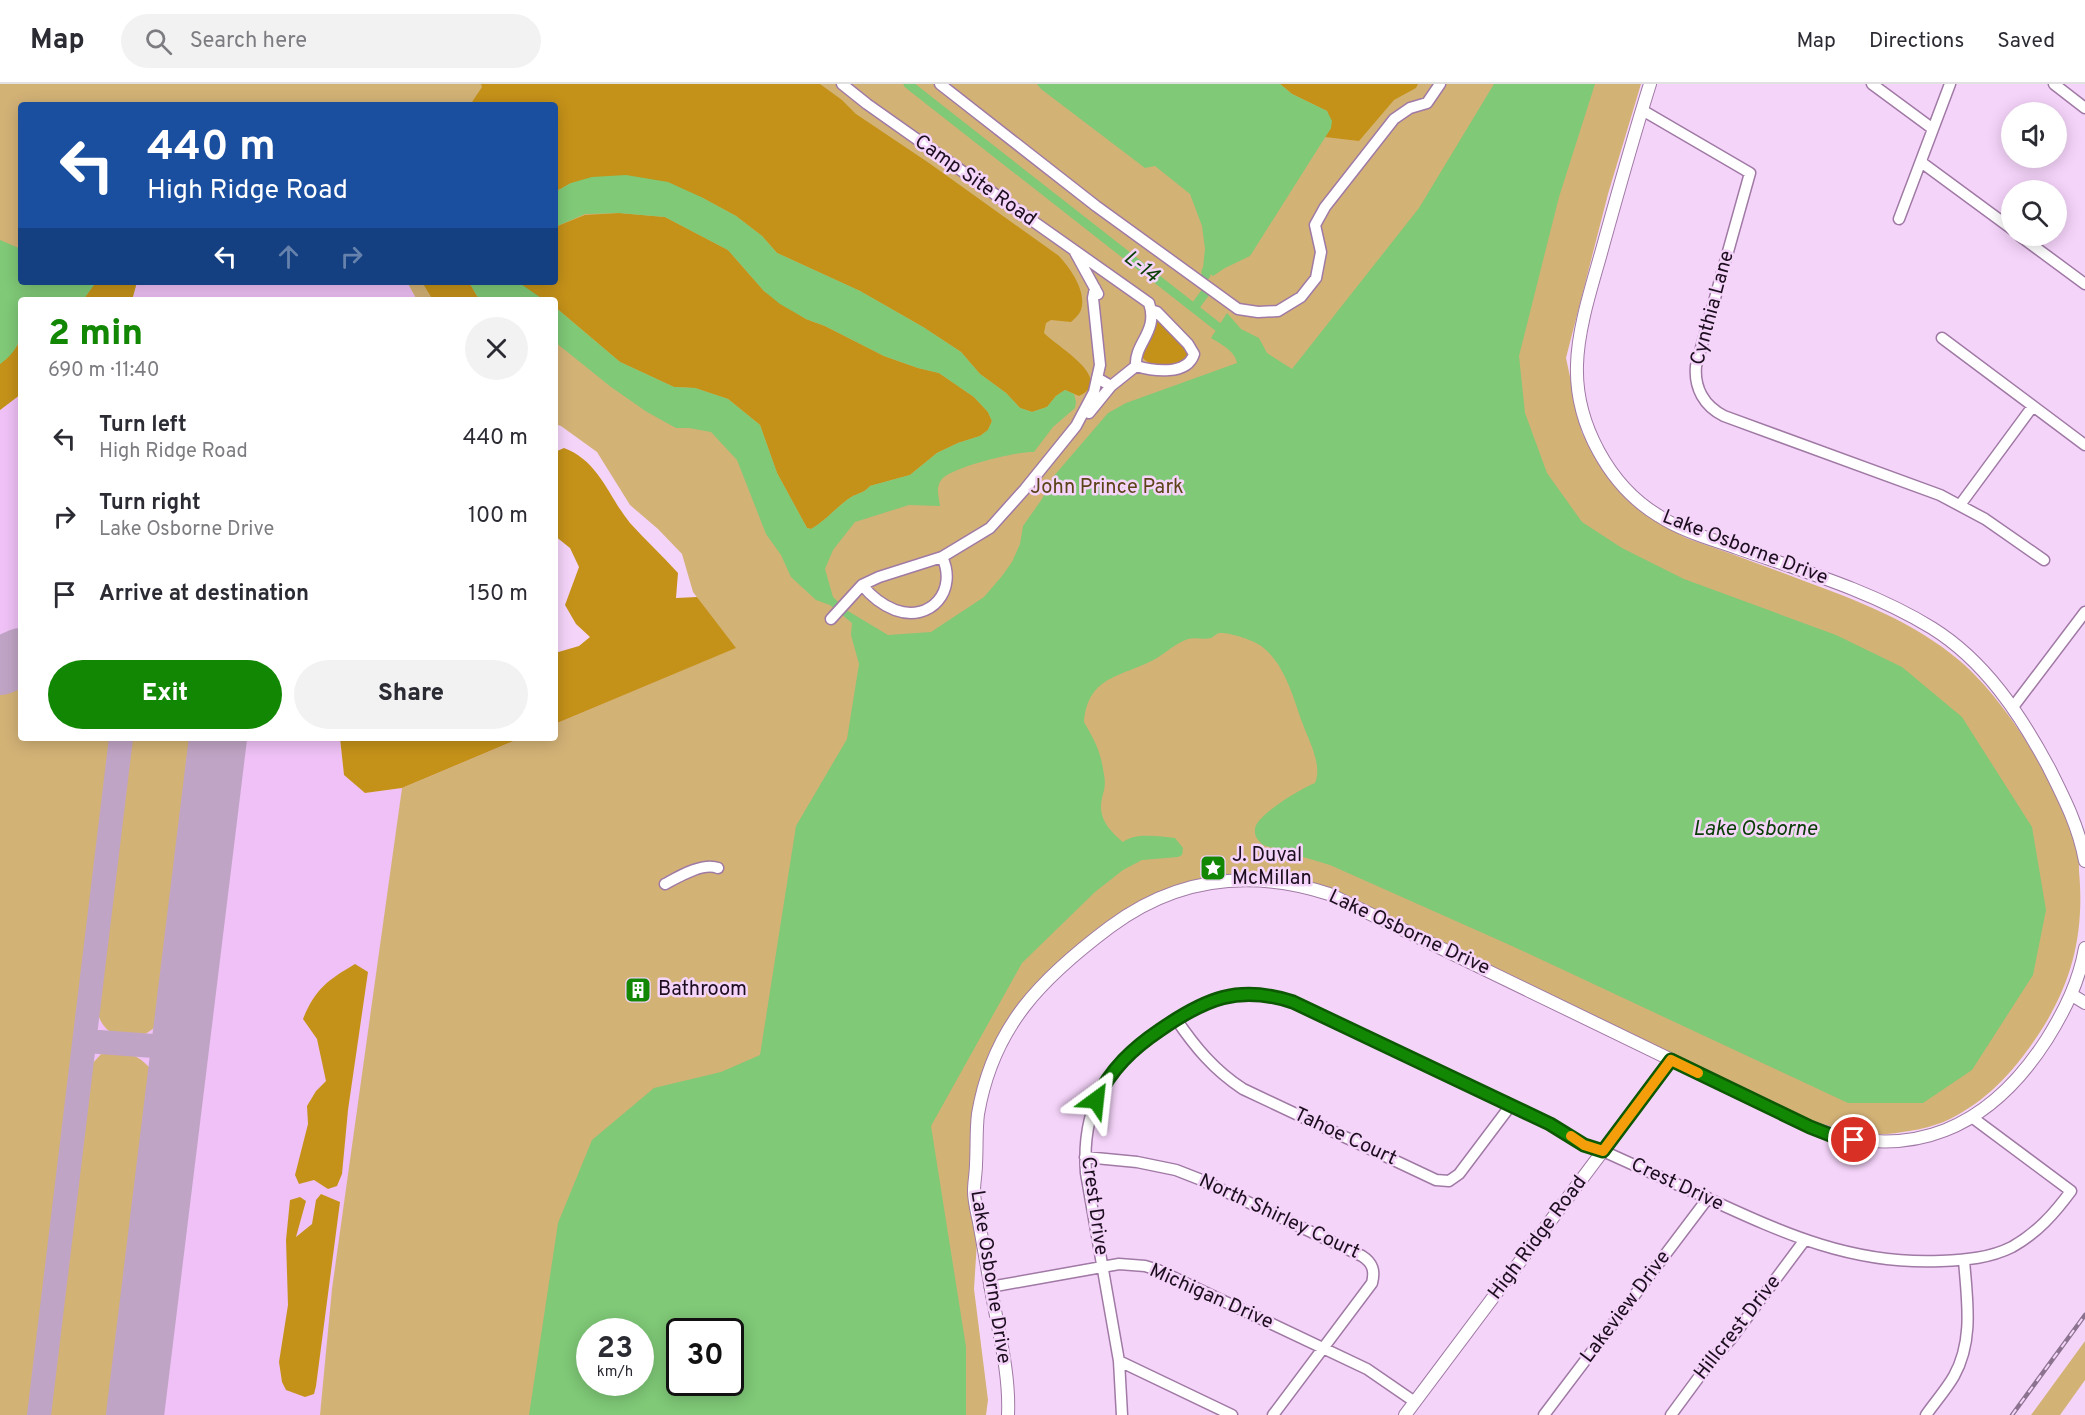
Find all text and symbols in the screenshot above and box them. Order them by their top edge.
search box [121,14,541,68]
text: Map [30,23,85,59]
icon: search [142,25,175,58]
text: Search here [190,28,307,55]
text: Map [1796,28,1836,55]
text: Directions [1869,28,1964,55]
text: Saved [1997,28,2055,55]
map controls [2001,102,2067,246]
button: sound [2001,102,2067,168]
text: 440 m [147,122,276,175]
icon: left [48,126,126,204]
street label: Camp Site Road [909,129,1041,233]
text: High Ridge Road [147,174,348,208]
button: search [2001,180,2067,246]
icon: left [209,240,242,273]
icon: ahead [272,240,305,273]
icon: right [335,240,368,273]
water label: L-14 [1118,245,1165,290]
street label: Cynthia Lane [1685,248,1741,368]
text: 2 min [48,312,143,358]
button: close [465,317,528,380]
text: 690 m · 11:40 [48,358,160,384]
text: Turn left [99,412,187,439]
icon: left [48,422,81,455]
text: 440 m [463,425,528,452]
text: High Ridge Road [99,439,248,465]
park label: John Prince Park [1030,475,1184,501]
text: Turn right [99,490,201,517]
icon: right [48,500,81,533]
text: 100 m [468,503,528,530]
street label: Lake Osborne Drive [1658,504,1832,592]
text: Lake Osborne Drive [99,517,274,543]
icon: arrive [48,578,81,611]
text: Arrive at destination [99,581,309,608]
text: 150 m [468,581,528,608]
button: Exit [48,660,282,729]
button: Share [294,660,528,729]
water label: Lake Osborne [1693,816,1818,843]
place label: J. Duval McMillan [1232,843,1312,892]
place icon: J. Duval McMillan [1198,853,1228,883]
street label: Lake Osborne Drive [1324,884,1494,982]
building icon: Bathroom [623,975,653,1005]
place label: Bathroom [658,977,747,1003]
position arrow [1064,1068,1128,1132]
street label: Tahoe Court [1289,1102,1401,1172]
pin [1828,1114,1879,1165]
icon: arrive [1837,1123,1870,1156]
street label: Crest Drive [1626,1152,1728,1218]
street label: Crest Drive [1074,1155,1114,1257]
street label: North Shirley Court [1194,1168,1364,1266]
street label: High Ridge Road [1483,1171,1593,1305]
street label: Lake Osborne Drive [963,1188,1017,1366]
street label: Lakeview Drive [1575,1246,1677,1368]
street label: Michigan Drive [1145,1258,1277,1336]
street label: Hillcrest Drive [1689,1270,1787,1386]
speed limit sign: 30 [666,1318,744,1396]
text: 23 [597,1331,633,1368]
text: km/h [597,1363,633,1382]

